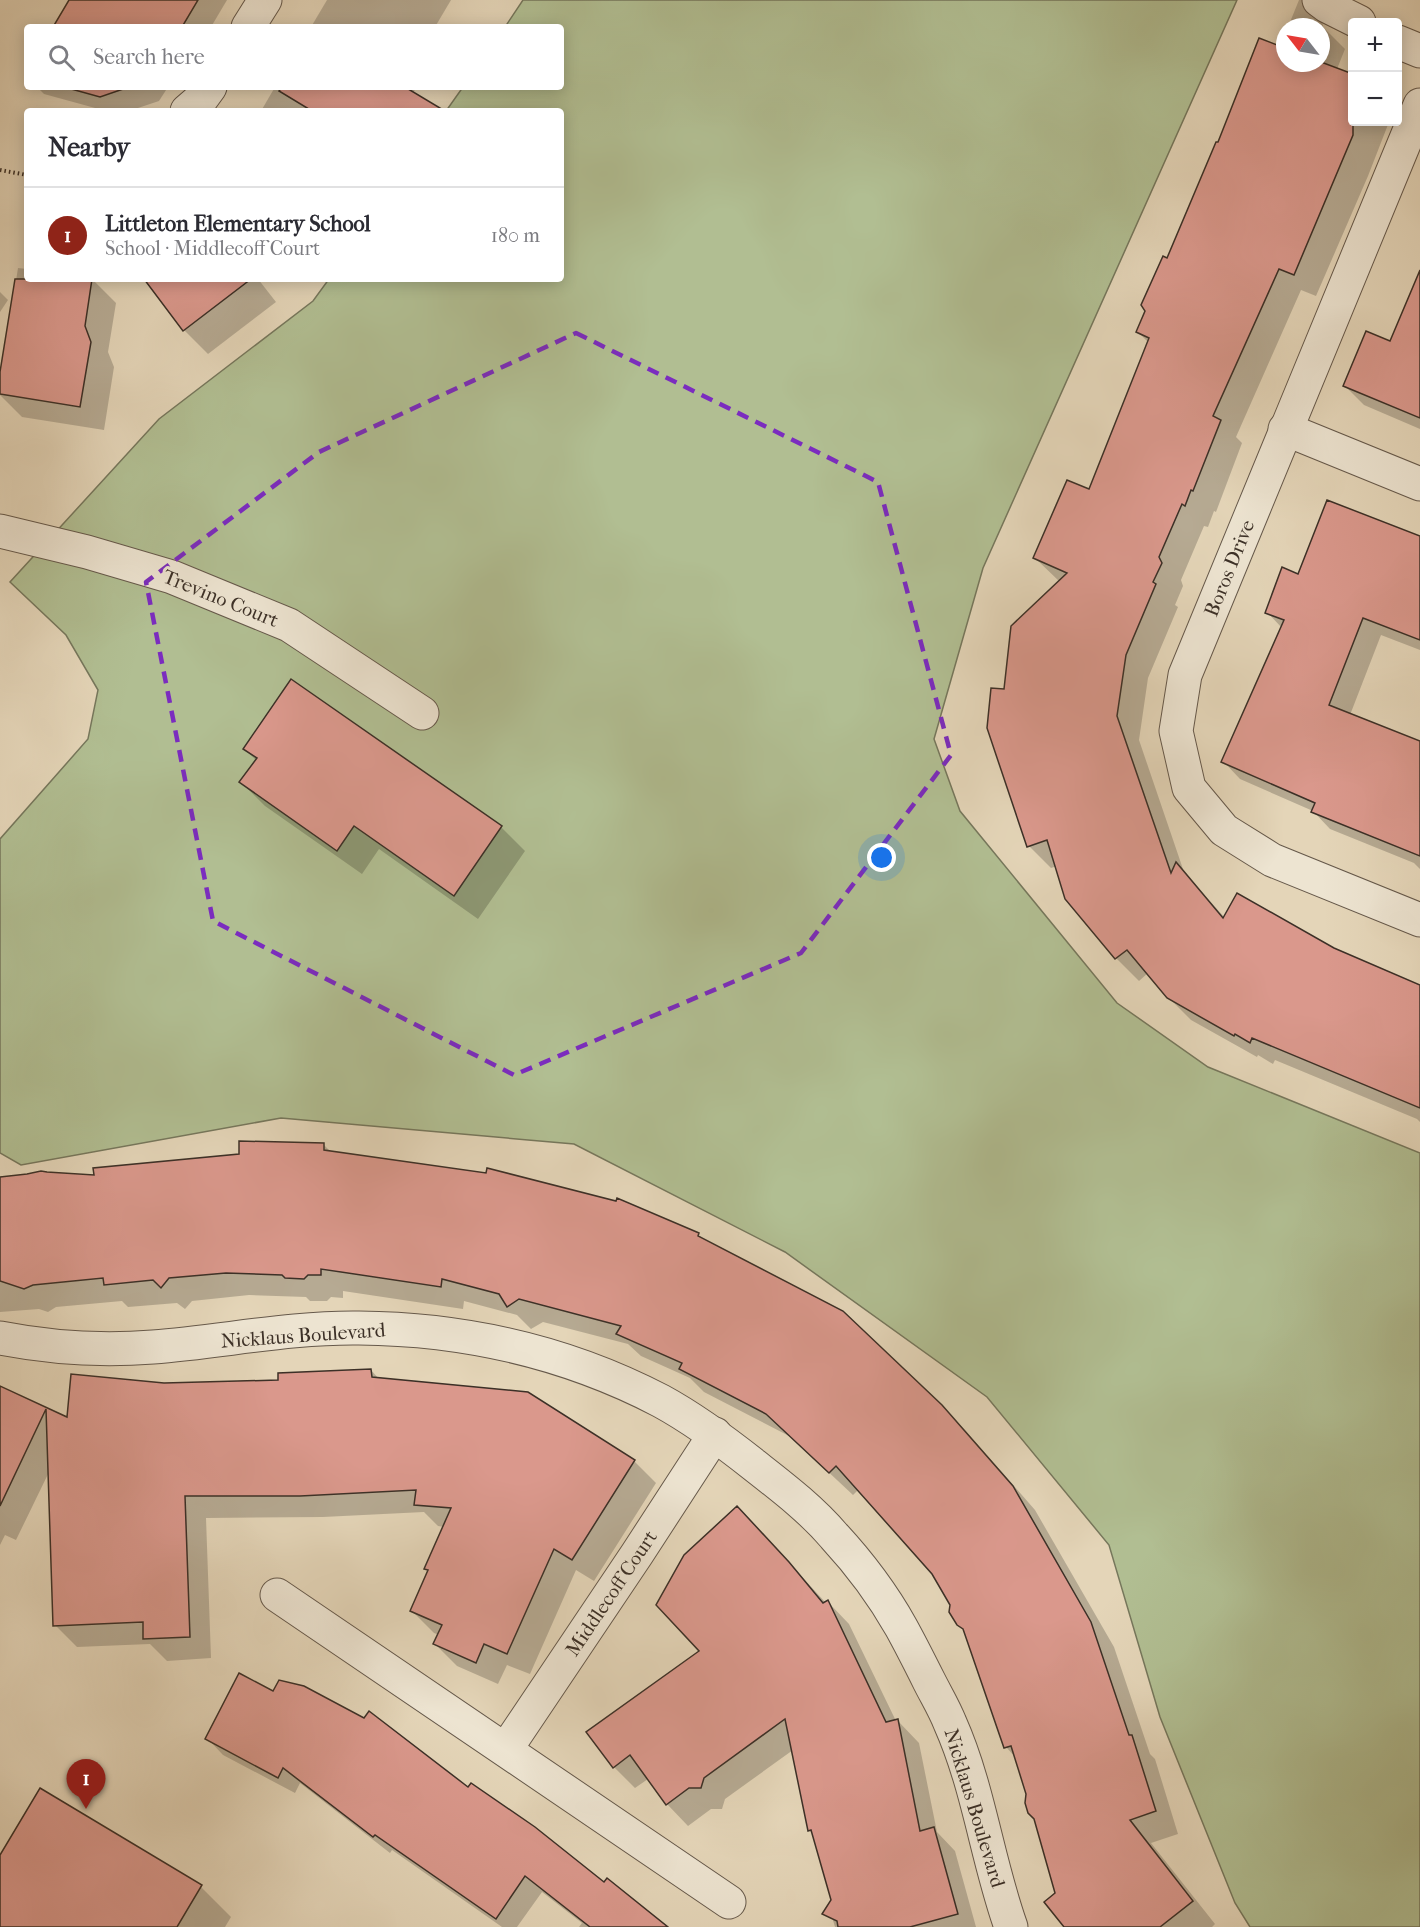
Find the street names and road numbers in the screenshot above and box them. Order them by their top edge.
street label: Boros Drive [1200,516,1259,620]
street label: Trevino Court [160,565,282,632]
street label: Nicklaus Boulevard [220,1318,387,1353]
street label: Middlecoff Court [561,1526,662,1661]
street label: Nicklaus Boulevard [939,1726,1010,1892]

